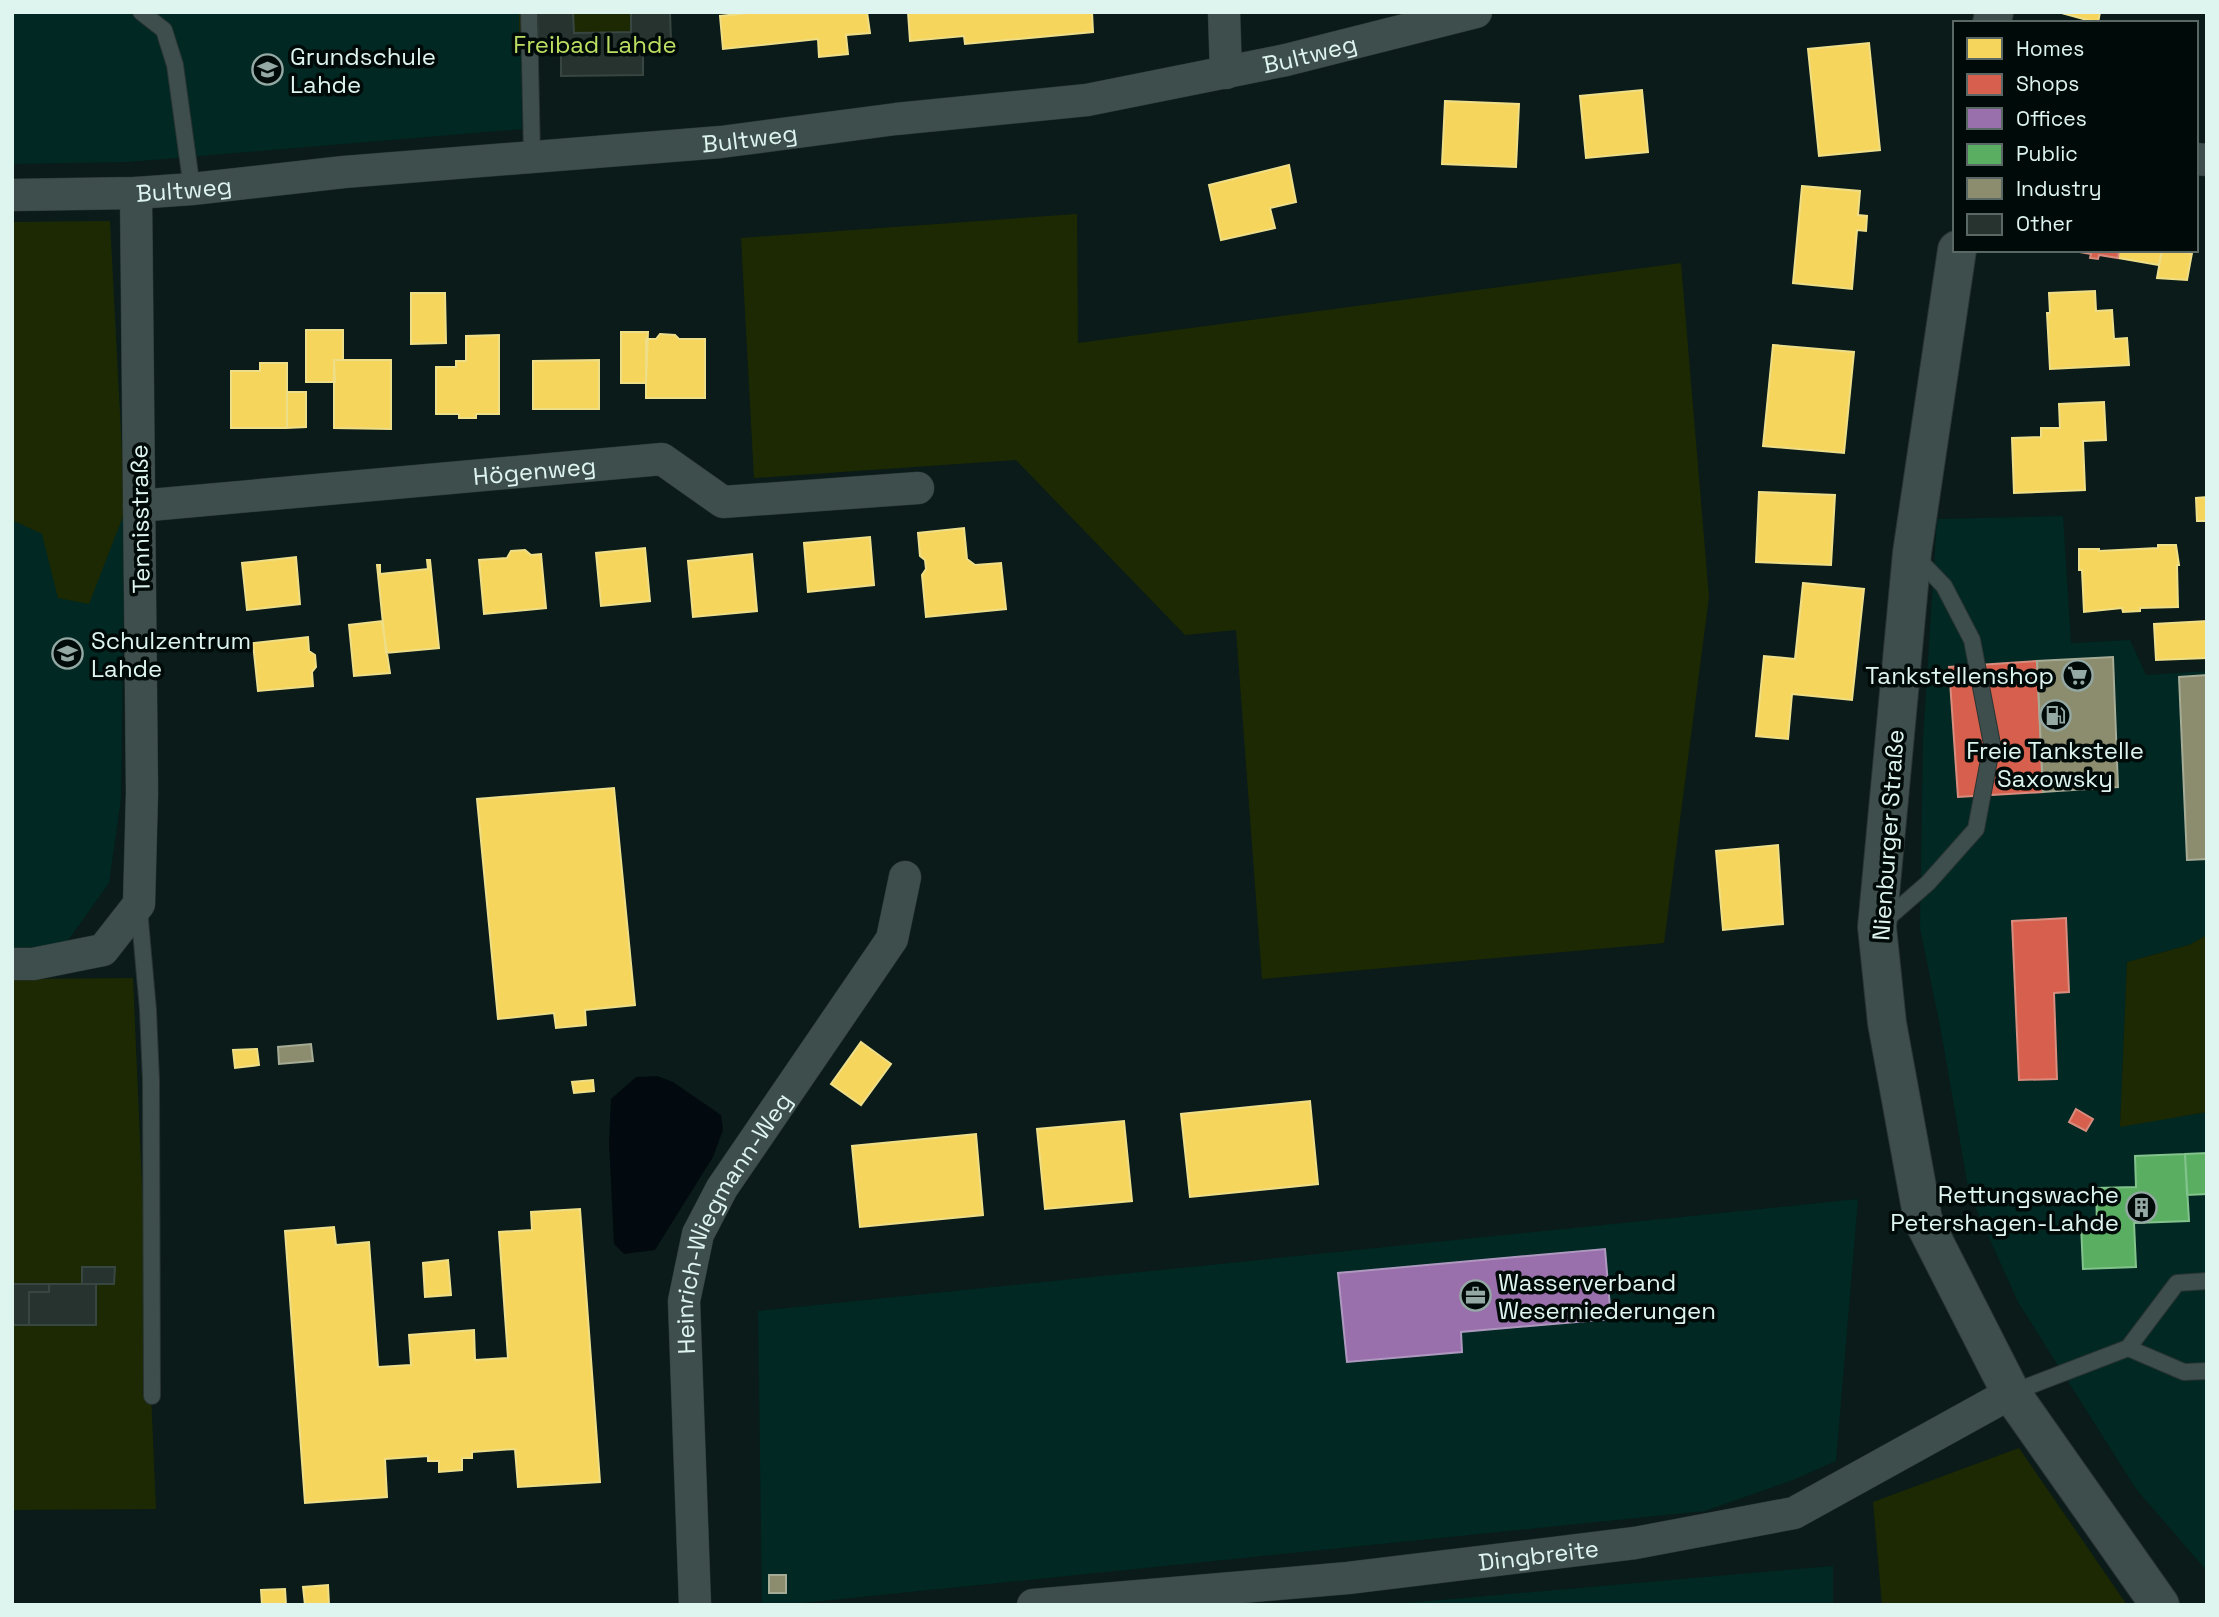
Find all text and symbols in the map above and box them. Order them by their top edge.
legend [1953,21,2198,252]
street label: Bultweg [1260,27,1360,80]
park label: Freibad Lahde [513,29,677,60]
text: Homes [2016,35,2084,62]
place label: Grundschule Lahde [290,41,436,100]
school or university icon: Grundschule Lahde [250,53,284,87]
text: Shops [2016,70,2079,97]
text: Offices [2016,105,2087,132]
street label: Bultweg [700,117,799,159]
text: Public [2016,140,2078,167]
street label: Bultweg [135,169,233,208]
text: Industry [2016,175,2102,202]
text: Other [2016,210,2073,237]
street label: Tennisstraße [123,444,157,594]
street label: Högenweg [472,450,597,491]
place label: Schulzentrum Lahde [91,625,251,684]
school or university icon: Schulzentrum Lahde [51,637,85,671]
supermarket icon: Tankstellenshop [2060,658,2094,692]
place label: Tankstellenshop [1865,660,2054,691]
fuel station icon: Freie Tankstelle Saxowsky [2038,699,2072,733]
street label: Nienburger Straße [1865,728,1911,942]
place label: Freie Tankstelle Saxowsky [1966,735,2144,794]
street label: Heinrich-Wiegmann-Weg [668,1086,798,1355]
place label: Rettungswache Petershagen-Lahde [1890,1179,2119,1238]
building icon: Rettungswache Petershagen-Lahde [2125,1191,2159,1225]
place label: Wasserverband Weserniederungen [1498,1267,1716,1326]
office icon: Wasserverband Weserniederungen [1458,1279,1492,1313]
street label: Dingbreite [1477,1532,1600,1577]

